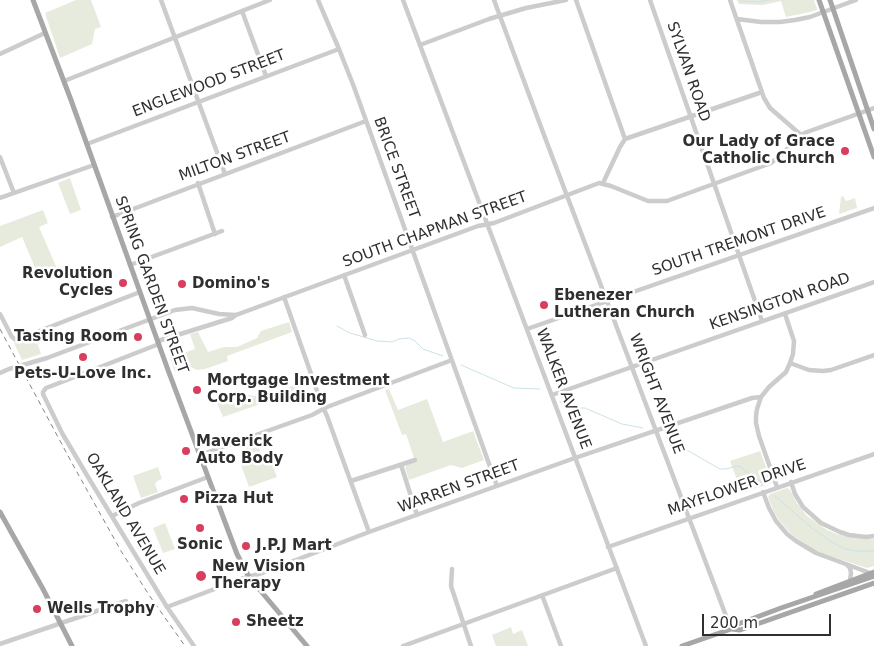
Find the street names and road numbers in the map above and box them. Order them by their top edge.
street label: SYLVAN ROAD [662,20,714,124]
street label: ENGLEWOOD STREET [130,47,288,121]
street label: BRICE STREET [369,115,423,221]
street label: MILTON STREET [177,128,293,186]
street label: SOUTH CHAPMAN STREET [340,188,530,272]
street label: SPRING GARDEN STREET [110,194,192,376]
street label: SOUTH TREMONT DRIVE [650,204,828,280]
street label: KENSINGTON ROAD [707,269,853,335]
street label: WALKER AVENUE [532,326,594,452]
street label: WRIGHT AVENUE [625,331,687,457]
street label: OAKLAND AVENUE [82,450,168,578]
street label: MAYFLOWER DRIVE [665,456,809,520]
street label: WARREN STREET [396,457,522,517]

